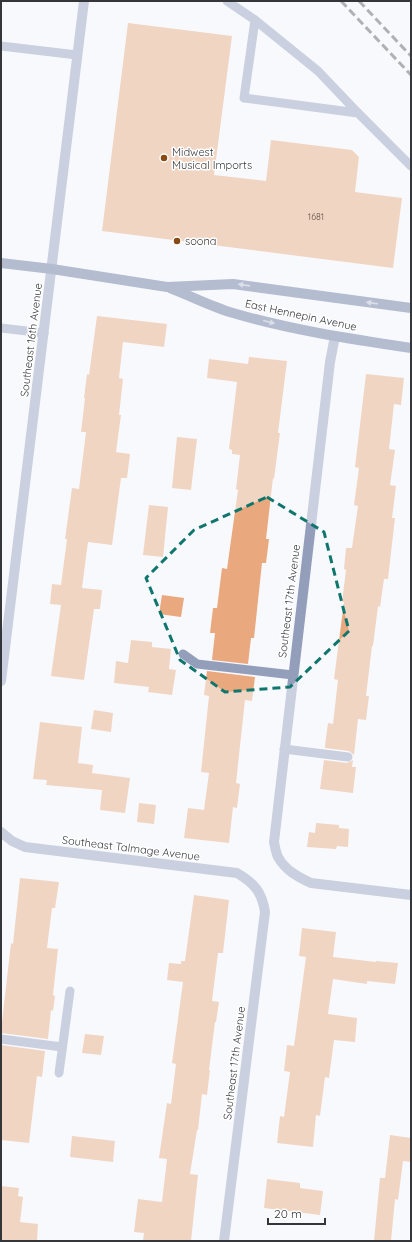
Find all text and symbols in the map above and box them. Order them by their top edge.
place label: Midwest Musical Imports [172,145,252,172]
marker: Midwest Musical Imports [159,153,169,163]
house number: 1681 [308,211,324,222]
place label: soona [185,234,216,248]
marker: soona [172,236,182,246]
street label: Southeast 16th Avenue [17,282,45,398]
one-way arrow [238,282,250,288]
street label: East Hennepin Avenue [244,296,358,334]
one-way arrow [366,300,378,306]
one-way arrow [263,320,276,326]
street label: Southeast 17th Avenue [275,543,303,659]
street label: Southeast Talmage Avenue [61,833,201,863]
street label: Southeast 17th Avenue [220,1005,248,1121]
scale bar [268,1200,325,1226]
text: 20 m [274,1206,302,1221]

